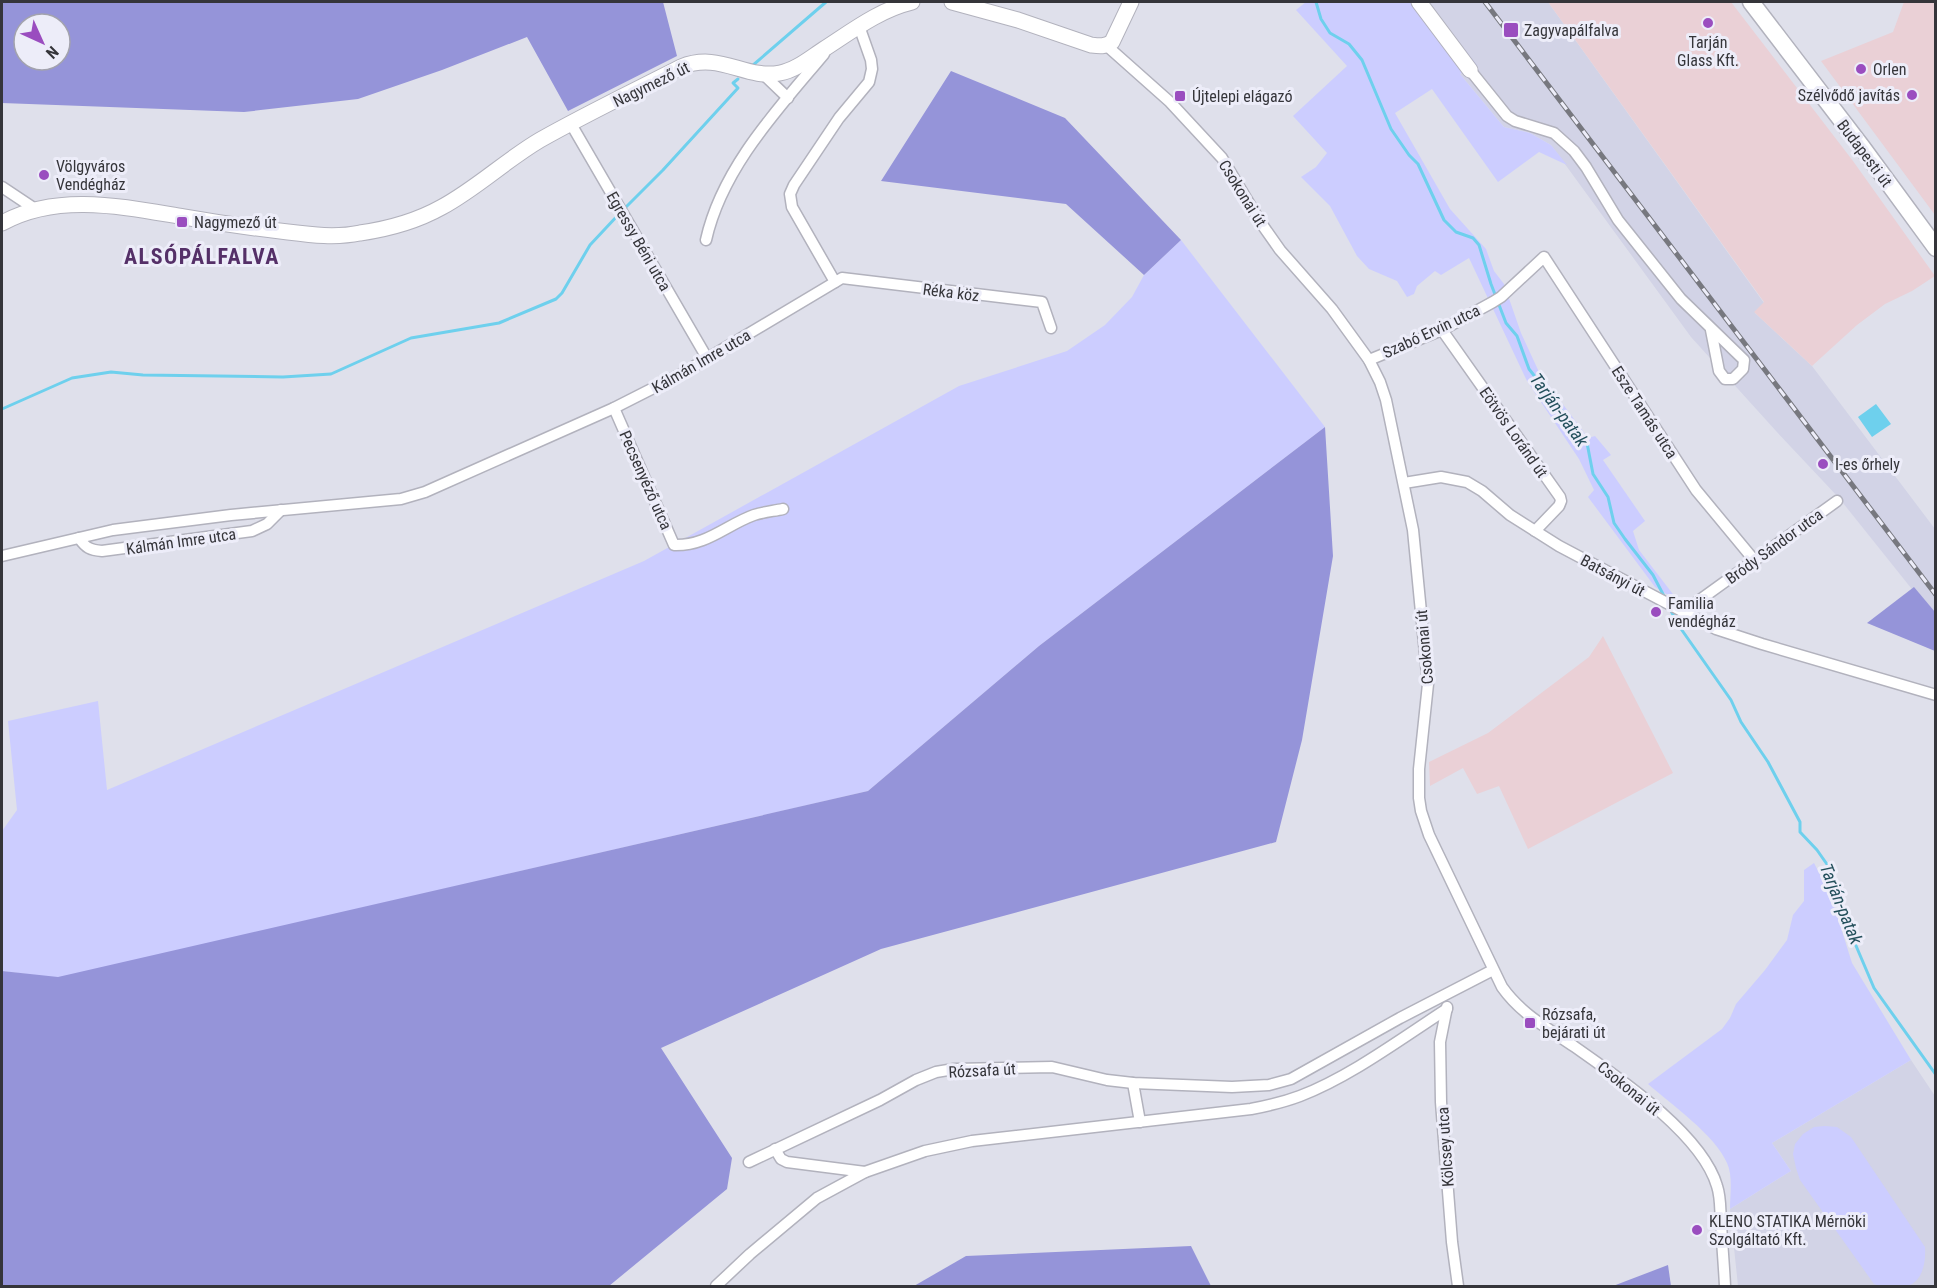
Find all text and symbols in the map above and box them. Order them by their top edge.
north arrow [12,12,72,72]
marker: Tarján Glass Kft. [1701,16,1715,30]
marker: Zagyvapálfalva [1502,21,1520,39]
place label: Zagyvapálfalva [1524,21,1619,40]
place label: Tarján Glass Kft. [1677,33,1739,70]
text: N [42,42,62,62]
street label: Nagymező út [610,58,693,111]
place label: Orlen [1873,60,1906,79]
marker: Orlen [1854,62,1868,76]
place label: Szélvődő javítás [1798,86,1900,105]
place label: Újtelepi elágazó [1192,87,1293,106]
marker: Szélvődő javítás [1905,88,1919,102]
marker: Újtelepi elágazó [1173,89,1187,103]
street label: Budapesti út [1833,116,1896,191]
street label: Csokonai út [1215,156,1271,230]
place label: Völgyváros Vendégház [56,157,126,194]
marker: Völgyváros Vendégház [37,168,51,182]
street label: Egressy Béni utca [602,188,675,294]
place label: Nagymező út [194,213,277,232]
marker: Nagymező út [175,215,189,229]
district label: ALSÓPÁLFALVA [124,243,280,269]
street label: Réka köz [922,280,980,305]
street label: Szabó Ervin utca [1380,301,1483,362]
street label: Kálmán Imre utca [649,326,754,397]
street label: Esze Tamás utca [1608,363,1682,462]
water label: Tarján-patak [1526,369,1594,451]
street label: Eötvös Loránd út [1475,383,1552,481]
street label: Pecsenyéző utca [615,428,676,533]
place label: I-es őrhely [1835,455,1900,474]
marker: I-es őrhely [1816,457,1830,471]
street label: Bródy Sándor utca [1722,505,1827,588]
street label: Kálmán Imre utca [125,524,237,559]
street label: Batsányi út [1577,551,1649,600]
place label: Familia vendégház [1668,594,1736,631]
marker: Familia vendégház [1649,605,1663,619]
street label: Csokonai út [1412,609,1437,685]
water label: Tarján-patak [1816,860,1868,948]
place label: Rózsafa, bejárati út [1542,1005,1606,1042]
marker: Rózsafa, bejárati út [1523,1016,1537,1030]
street label: Csokonai út [1594,1057,1664,1119]
street label: Rózsafa út [948,1059,1016,1082]
street label: Kölcsey utca [1433,1106,1458,1188]
place label: KLENO STATIKA Mérnöki Szolgáltató Kft. [1709,1212,1866,1249]
marker: KLENO STATIKA Mérnöki Szolgáltató Kft. [1690,1223,1704,1237]

